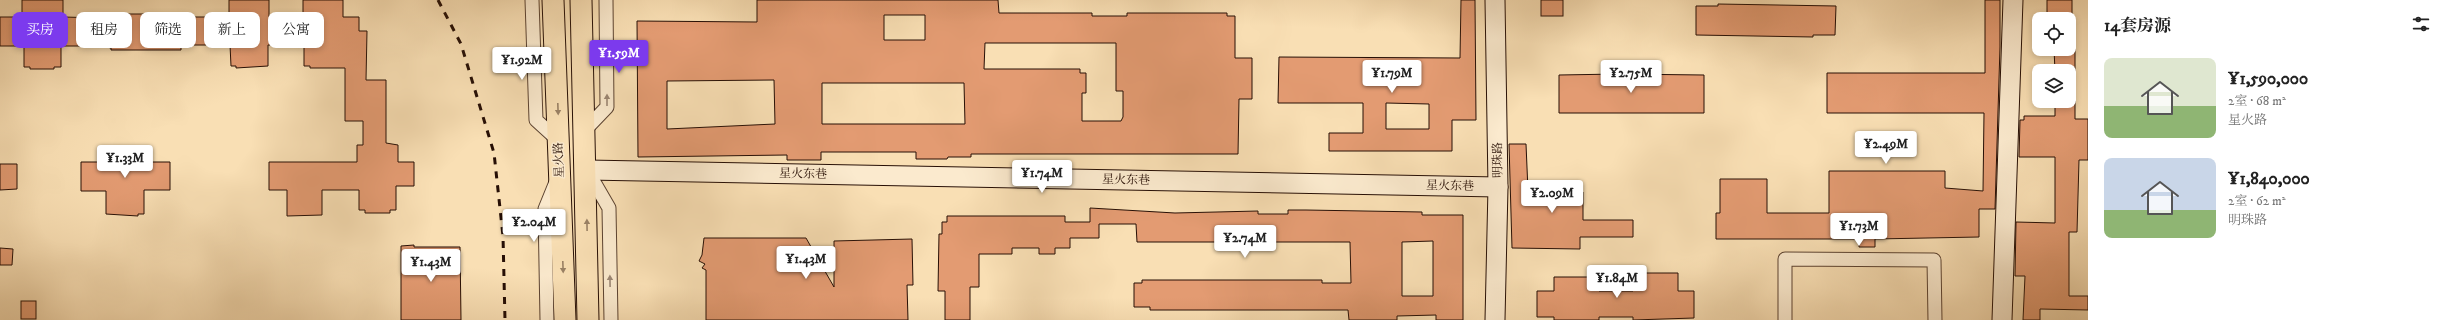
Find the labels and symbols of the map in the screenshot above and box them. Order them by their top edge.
pin: ¥1.59M [586,40,652,74]
pin: ¥1.92M [489,47,555,81]
pin: ¥1.79M [1359,60,1425,94]
pin: ¥2.75M [1598,60,1664,94]
one-way arrow [604,93,610,106]
one-way arrow [554,103,561,115]
pin: ¥2.49M [1853,131,1919,165]
street label: 星火路 [551,142,567,178]
street label: 明珠路 [1490,142,1506,178]
pin: ¥1.33M [92,145,158,179]
pin: ¥1.74M [1009,160,1075,194]
street label: 星火东巷 [779,166,827,182]
street label: 星火东巷 [1102,172,1150,188]
street label: 星火东巷 [1426,178,1474,194]
pin: ¥2.09M [1519,180,1585,214]
pin: ¥2.04M [501,209,567,243]
pin: ¥1.73M [1826,213,1892,247]
one-way arrow [584,218,590,231]
pin: ¥2.74M [1212,225,1278,259]
pin: ¥1.43M [773,246,839,280]
pin: ¥1.43M [398,249,464,283]
one-way arrow [560,261,566,274]
pin: ¥1.84M [1584,265,1650,299]
one-way arrow [607,274,613,287]

